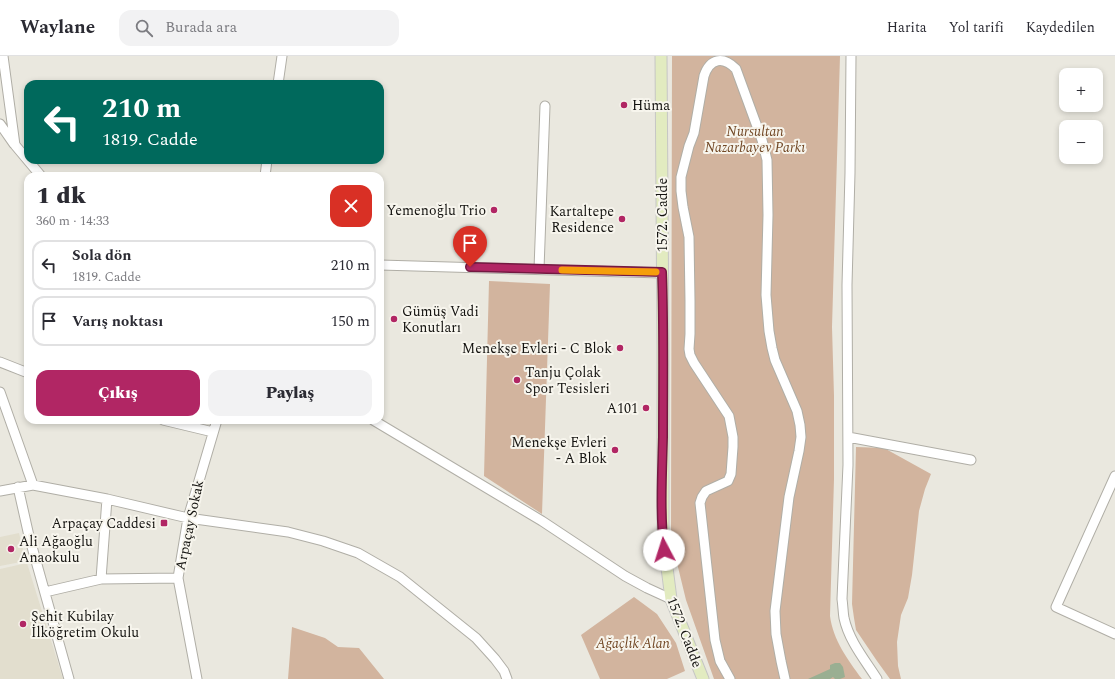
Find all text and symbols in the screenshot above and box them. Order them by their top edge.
search box [119,10,399,46]
text: Waylane [20,13,95,42]
text: Burada ara [165,16,237,39]
icon: search [133,17,155,39]
text: Harita [887,17,927,38]
text: Yol tarifi [949,17,1004,38]
text: Kaydedilen [1026,17,1095,38]
map controls [1059,68,1103,164]
button: + [1059,68,1103,112]
text: 210 m [102,87,181,130]
place label: Hüma [632,95,670,116]
icon: left [36,96,88,148]
marker: Hüma [619,100,629,110]
button: − [1059,120,1103,164]
park label: Nursultan Nazarbayev Parkı [705,121,805,158]
text: 1819. Cadde [102,126,198,153]
text: 1 dk [36,178,86,214]
street label: 1572. Cadde [652,178,673,252]
button: close [330,185,372,227]
place label: Yemenoğlu Trio [386,200,486,221]
place label: Kartaltepe Residence [549,201,614,238]
marker: Yemenoğlu Trio [489,205,499,215]
text: 360 m · 14:33 [36,211,109,231]
marker: Kartaltepe Residence [617,214,627,224]
pin [453,226,487,267]
icon: arrive [459,232,481,254]
text: Sola dön [72,244,132,267]
icon: left [38,254,60,276]
text: 210 m [331,254,370,277]
text: 1819. Cadde [72,267,141,287]
place label: Gümüş Vadi Konutları [402,301,479,338]
icon: arrive [38,310,60,332]
text: Varış noktası [72,310,163,333]
text: 150 m [331,310,370,333]
marker: Gümüş Vadi Konutları [389,314,399,324]
place label: Menekşe Evleri - C Blok [462,338,612,359]
marker: Menekşe Evleri - C Blok [615,343,625,353]
place label: Tanju Çolak Spor Tesisleri [525,362,610,399]
button: Çıkış [36,370,200,416]
button: Paylaş [208,370,372,416]
marker: Tanju Çolak Spor Tesisleri [512,375,522,385]
place label: A101 [607,398,638,419]
marker: A101 [641,403,651,413]
place label: Menekşe Evleri - A Blok [511,432,607,469]
marker: Menekşe Evleri - A Blok [610,445,620,455]
street label: Arpaçay Sokak [170,478,209,572]
place label: Arpaçay Caddesi [52,513,156,534]
marker: Arpaçay Caddesi [159,518,169,528]
position arrow [643,529,685,571]
place label: Ali Ağaoğlu Anaokulu [19,531,93,568]
marker: Ali Ağaoğlu Anaokulu [6,544,16,554]
street label: 1572. Cadde [661,594,708,671]
place label: Şehit Kubilay İlköğretim Okulu [31,606,139,643]
marker: Şehit Kubilay İlköğretim Okulu [18,619,28,629]
park label: Ağaçlık Alan [595,633,671,654]

